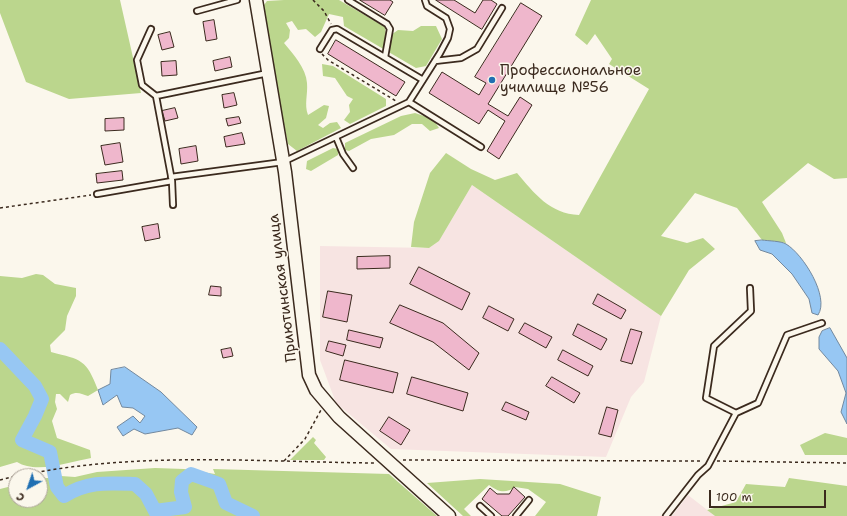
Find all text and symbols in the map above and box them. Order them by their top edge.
place label: Профессиональное училище №56 [500,62,641,97]
marker: Профессиональное училище №56 [487,75,497,85]
street label: Приютинская улица [265,213,301,363]
north arrow [8,468,48,508]
scale bar [711,482,828,508]
text: С [13,489,28,505]
text: 100 m [716,489,752,505]

